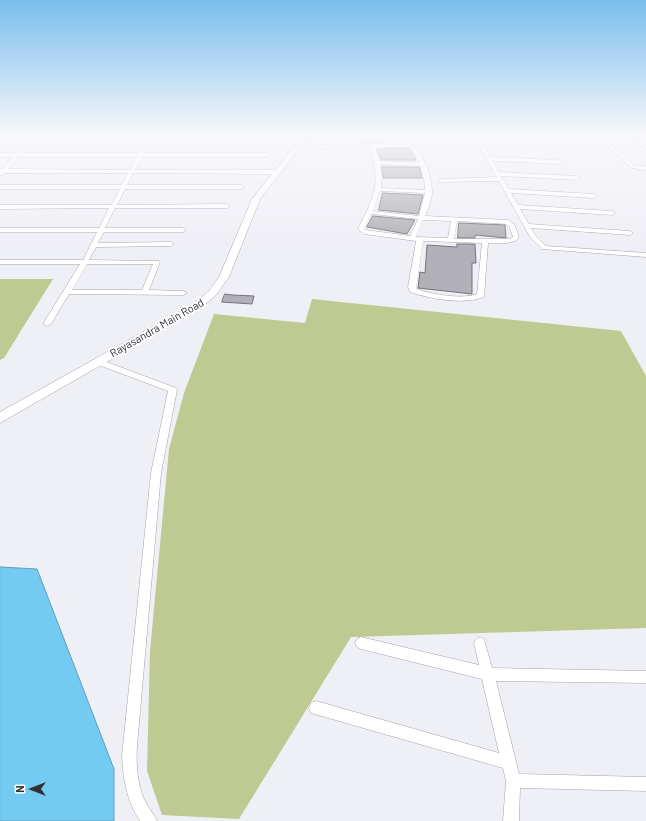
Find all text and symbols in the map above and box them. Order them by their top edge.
street label: Rayasandra Main Road [108,296,206,360]
north arrow [12,769,52,809]
text: N [13,785,26,793]

